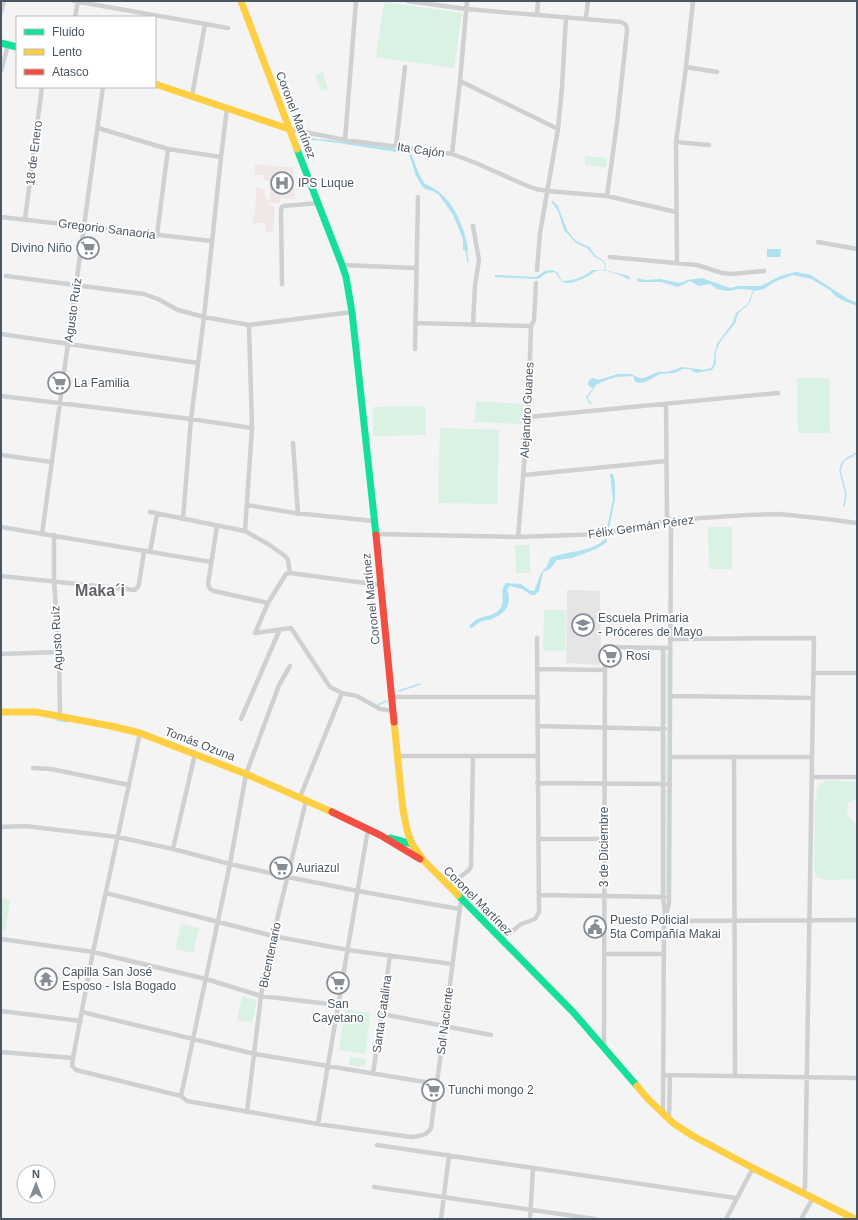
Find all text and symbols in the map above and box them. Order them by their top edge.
legend [16,16,156,88]
text: Fluido [52,25,85,39]
text: Lento [52,45,82,59]
text: Atasco [52,65,89,79]
street label: Coronel Martínez [273,70,319,160]
street label: 18 de Enero [23,119,45,186]
street label: Ita Cajón [396,140,446,160]
hospital icon: IPS Luque [269,170,295,196]
place label: IPS Luque [298,176,354,190]
street label: Gregorio Sanaoria [57,216,157,242]
supermarket icon: Divino Niño [75,235,101,261]
place label: Divino Niño [11,241,72,255]
street label: Agusto Ruíz [62,277,84,343]
street label: Alejandro Guanes [517,362,537,458]
supermarket icon: La Familia [46,370,72,396]
place label: La Familia [74,376,130,390]
street label: Félix Germán Pérez [587,513,695,541]
street label: Coronel Martínez [359,552,383,646]
district label: Maka´i [75,582,125,599]
street label: Agusto Ruíz [48,605,66,671]
place label: Escuela Primaria - Próceres de Mayo [598,611,703,639]
school or university icon: Escuela Primaria - Próceres de Mayo [570,612,596,638]
supermarket icon: Rosi [597,643,623,669]
place label: Rosi [626,649,650,663]
street label: Tomás Ozuna [163,724,237,764]
street label: 3 de Diciembre [597,806,611,887]
supermarket icon: Auriazul [268,855,294,881]
place label: Auriazul [296,861,339,875]
street label: Coronel Martínez [441,864,515,938]
place label: Puesto Policial 5ta Compañía Makai [610,913,721,941]
public building icon: Puesto Policial 5ta Compañía Makai [582,914,608,940]
street label: Bicentenario [256,921,284,989]
place label: Capilla San José Esposo - Isla Bogado [62,965,176,993]
temple icon: Capilla San José Esposo - Isla Bogado [33,966,59,992]
supermarket icon: San Cayetano [325,970,351,996]
street label: Santa Catalina [370,974,394,1054]
street label: Sol Naciente [434,986,456,1056]
place label: San Cayetano [312,997,364,1025]
supermarket icon: Tunchi mongo 2 [420,1077,446,1103]
place label: Tunchi mongo 2 [448,1083,534,1097]
north arrow [16,1164,56,1204]
text: N [32,1168,40,1180]

